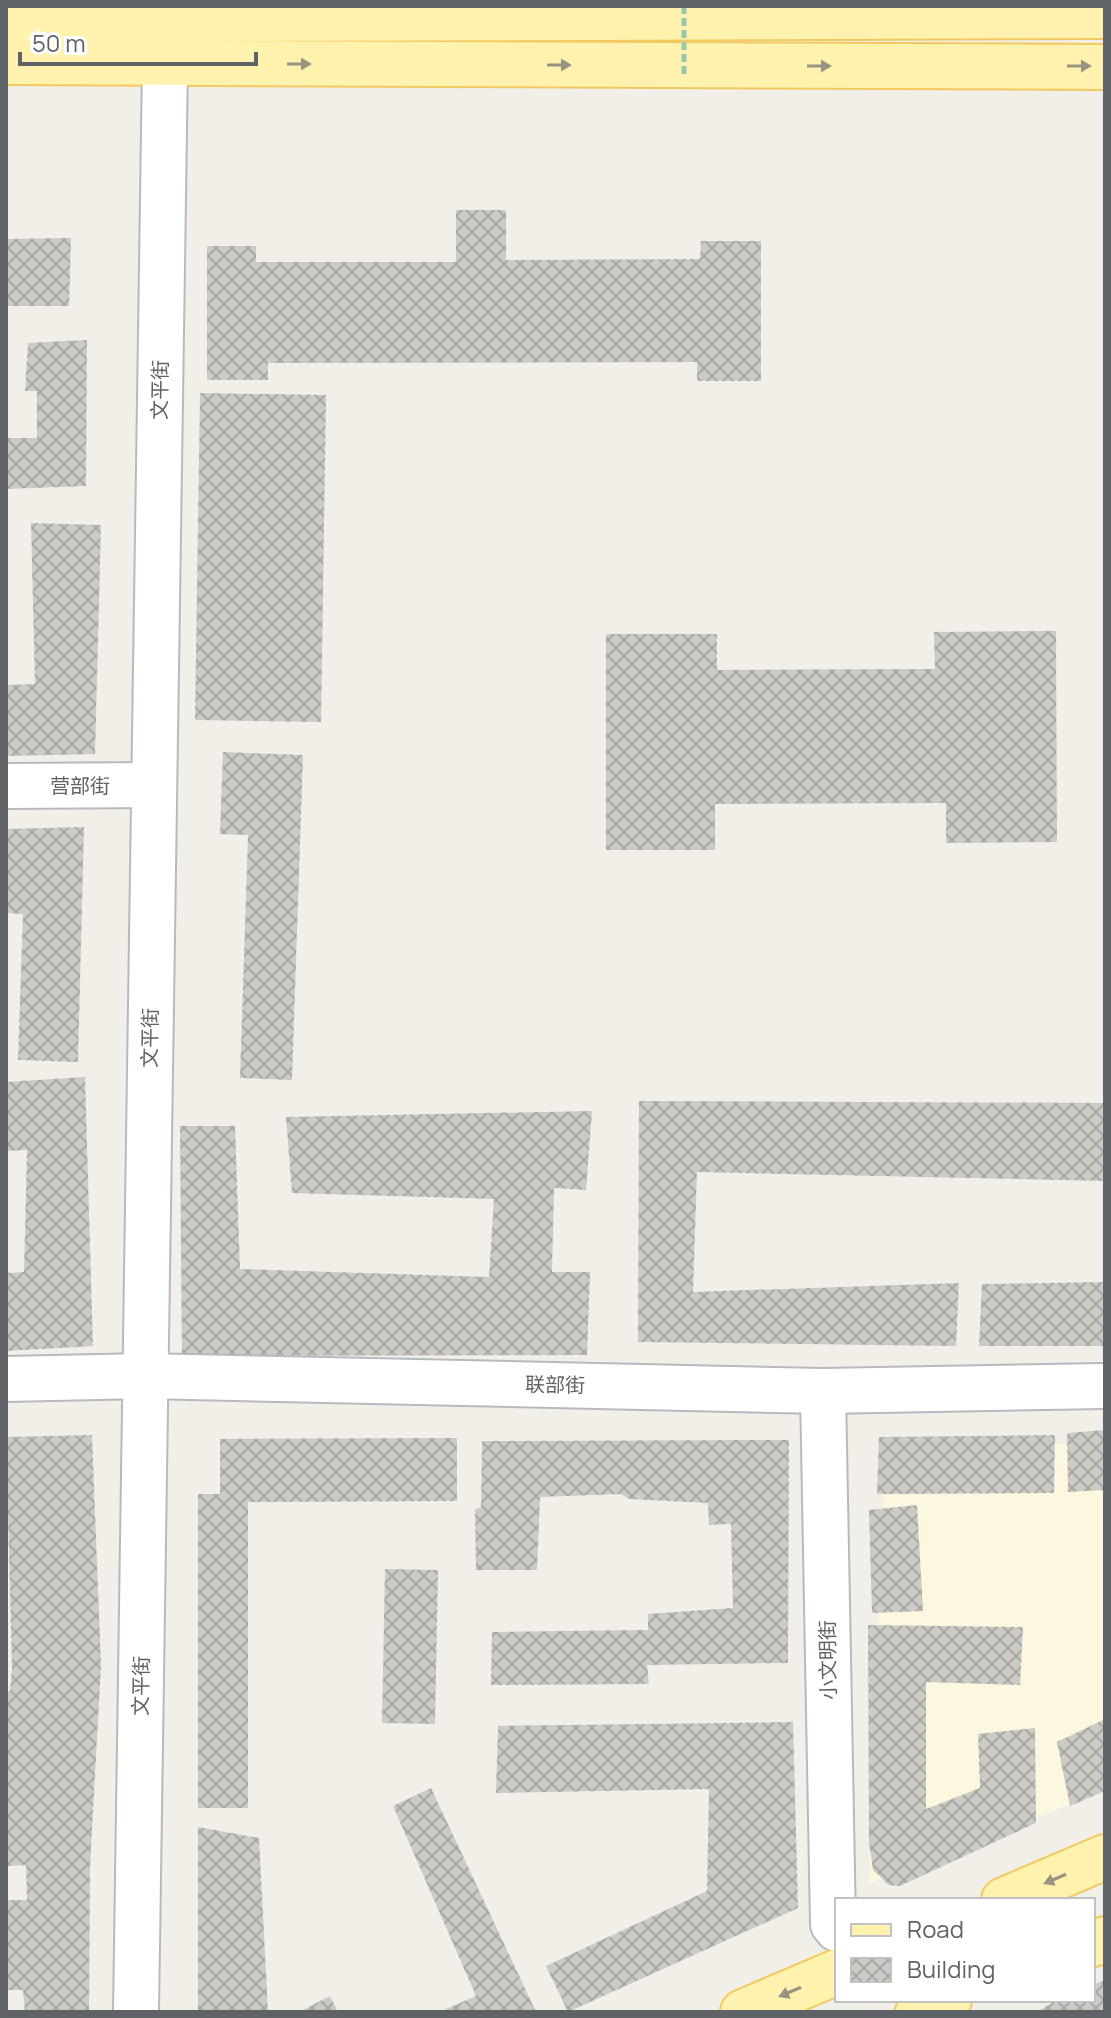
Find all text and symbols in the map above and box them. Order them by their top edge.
scale bar [20,16,256,66]
text: 50 m [32,26,86,59]
one-way arrow [287,58,312,70]
one-way arrow [547,59,572,71]
one-way arrow [807,60,832,72]
one-way arrow [1067,60,1092,73]
street label: 文平街 [145,360,174,420]
street label: 营部街 [50,772,110,799]
street label: 文平街 [135,1008,164,1068]
street label: 联部街 [525,1370,585,1399]
street label: 小文明街 [813,1620,842,1700]
street label: 文平街 [126,1656,155,1716]
one-way arrow [1043,1872,1067,1885]
legend [835,1898,1095,2002]
text: Road [907,1912,964,1945]
text: Building [907,1952,995,1985]
one-way arrow [778,1985,802,1998]

